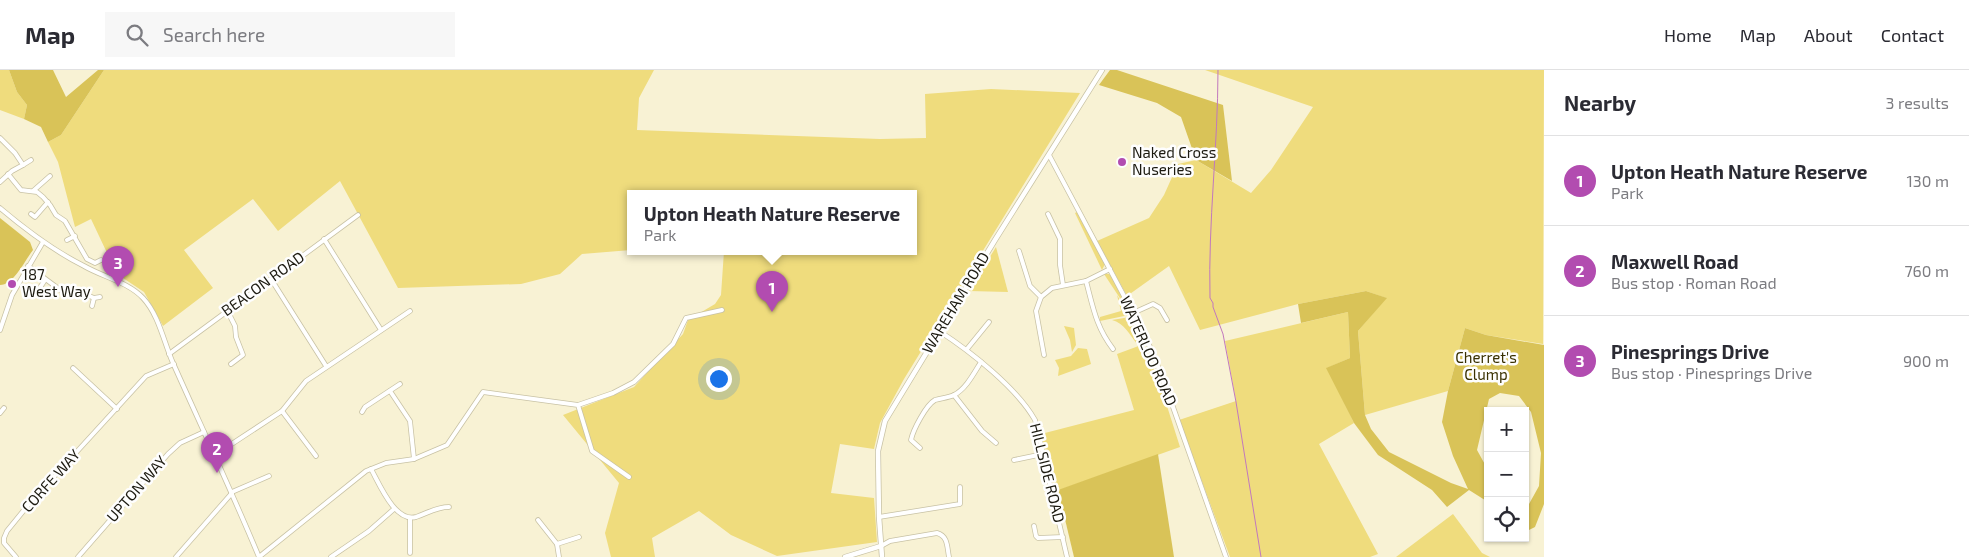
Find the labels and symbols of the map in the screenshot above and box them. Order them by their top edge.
place label: Naked Cross Nuseries [1132,143,1216,178]
marker: Naked Cross Nuseries [1116,156,1128,168]
pin: 3 [102,246,134,287]
street label: BEACON ROAD [218,247,307,319]
street label: WAREHAM ROAD [918,248,993,357]
place label: 187 West Way [22,265,91,300]
pin: 1 [756,271,788,312]
marker: 187 West Way [6,278,18,290]
street label: WATERLOO ROAD [1117,293,1181,408]
park label: Cherret's Clump [1455,348,1517,383]
your location [706,366,732,392]
street label: HILLSIDE ROAD [1027,421,1069,524]
pin: 2 [201,432,233,473]
street label: CORFE WAY [17,445,83,515]
street label: UPTON WAY [103,451,170,525]

